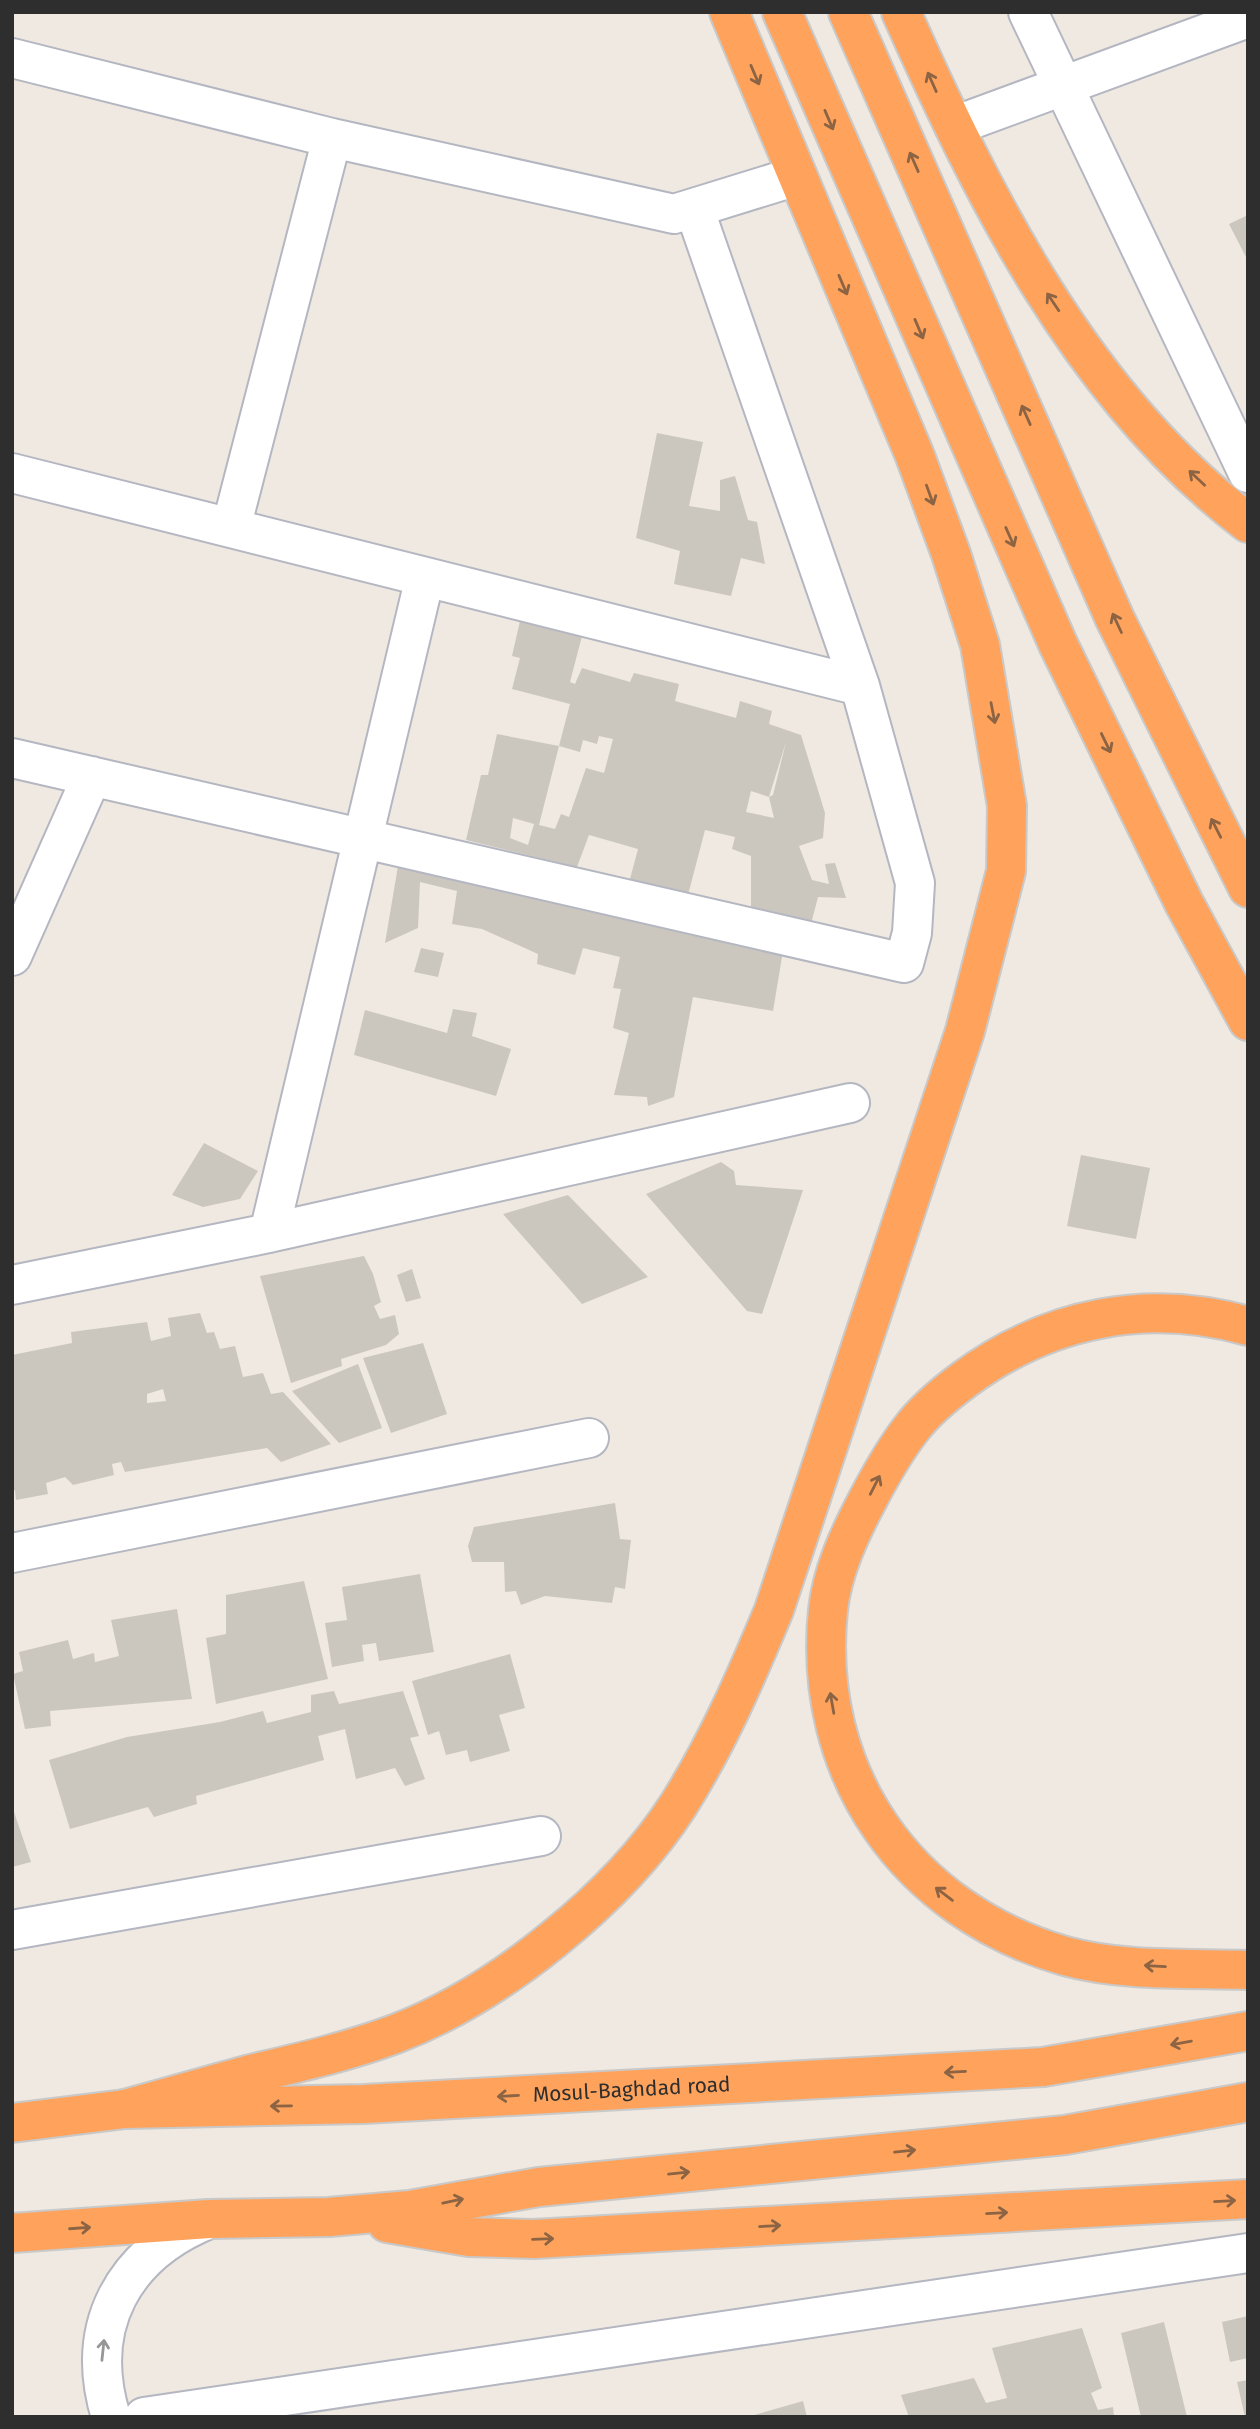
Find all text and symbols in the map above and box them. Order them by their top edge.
one-way arrow [749,64,762,85]
one-way arrow [925,71,938,93]
one-way arrow [823,109,836,130]
one-way arrow [907,152,920,173]
one-way arrow [838,274,851,295]
one-way arrow [1046,293,1060,312]
one-way arrow [913,317,926,339]
one-way arrow [1018,405,1031,426]
one-way arrow [1189,469,1206,486]
one-way arrow [924,484,937,506]
one-way arrow [1004,526,1017,547]
one-way arrow [1110,613,1123,634]
one-way arrow [987,701,1000,724]
one-way arrow [1100,732,1113,753]
one-way arrow [1209,818,1223,839]
one-way arrow [869,1475,883,1496]
one-way arrow [825,1692,838,1715]
one-way arrow [935,1886,954,1901]
one-way arrow [1144,1960,1167,1973]
one-way arrow [1170,2036,1193,2050]
one-way arrow [945,2066,967,2079]
street label: Mosul-Baghdad road [532,2071,731,2108]
one-way arrow [497,2090,520,2103]
one-way arrow [270,2099,293,2113]
one-way arrow [893,2144,916,2157]
one-way arrow [667,2167,690,2180]
one-way arrow [441,2194,464,2208]
one-way arrow [1213,2194,1236,2207]
one-way arrow [986,2207,1009,2220]
one-way arrow [759,2219,781,2232]
one-way arrow [69,2221,91,2234]
one-way arrow [531,2232,554,2245]
one-way arrow [97,2339,110,2362]

